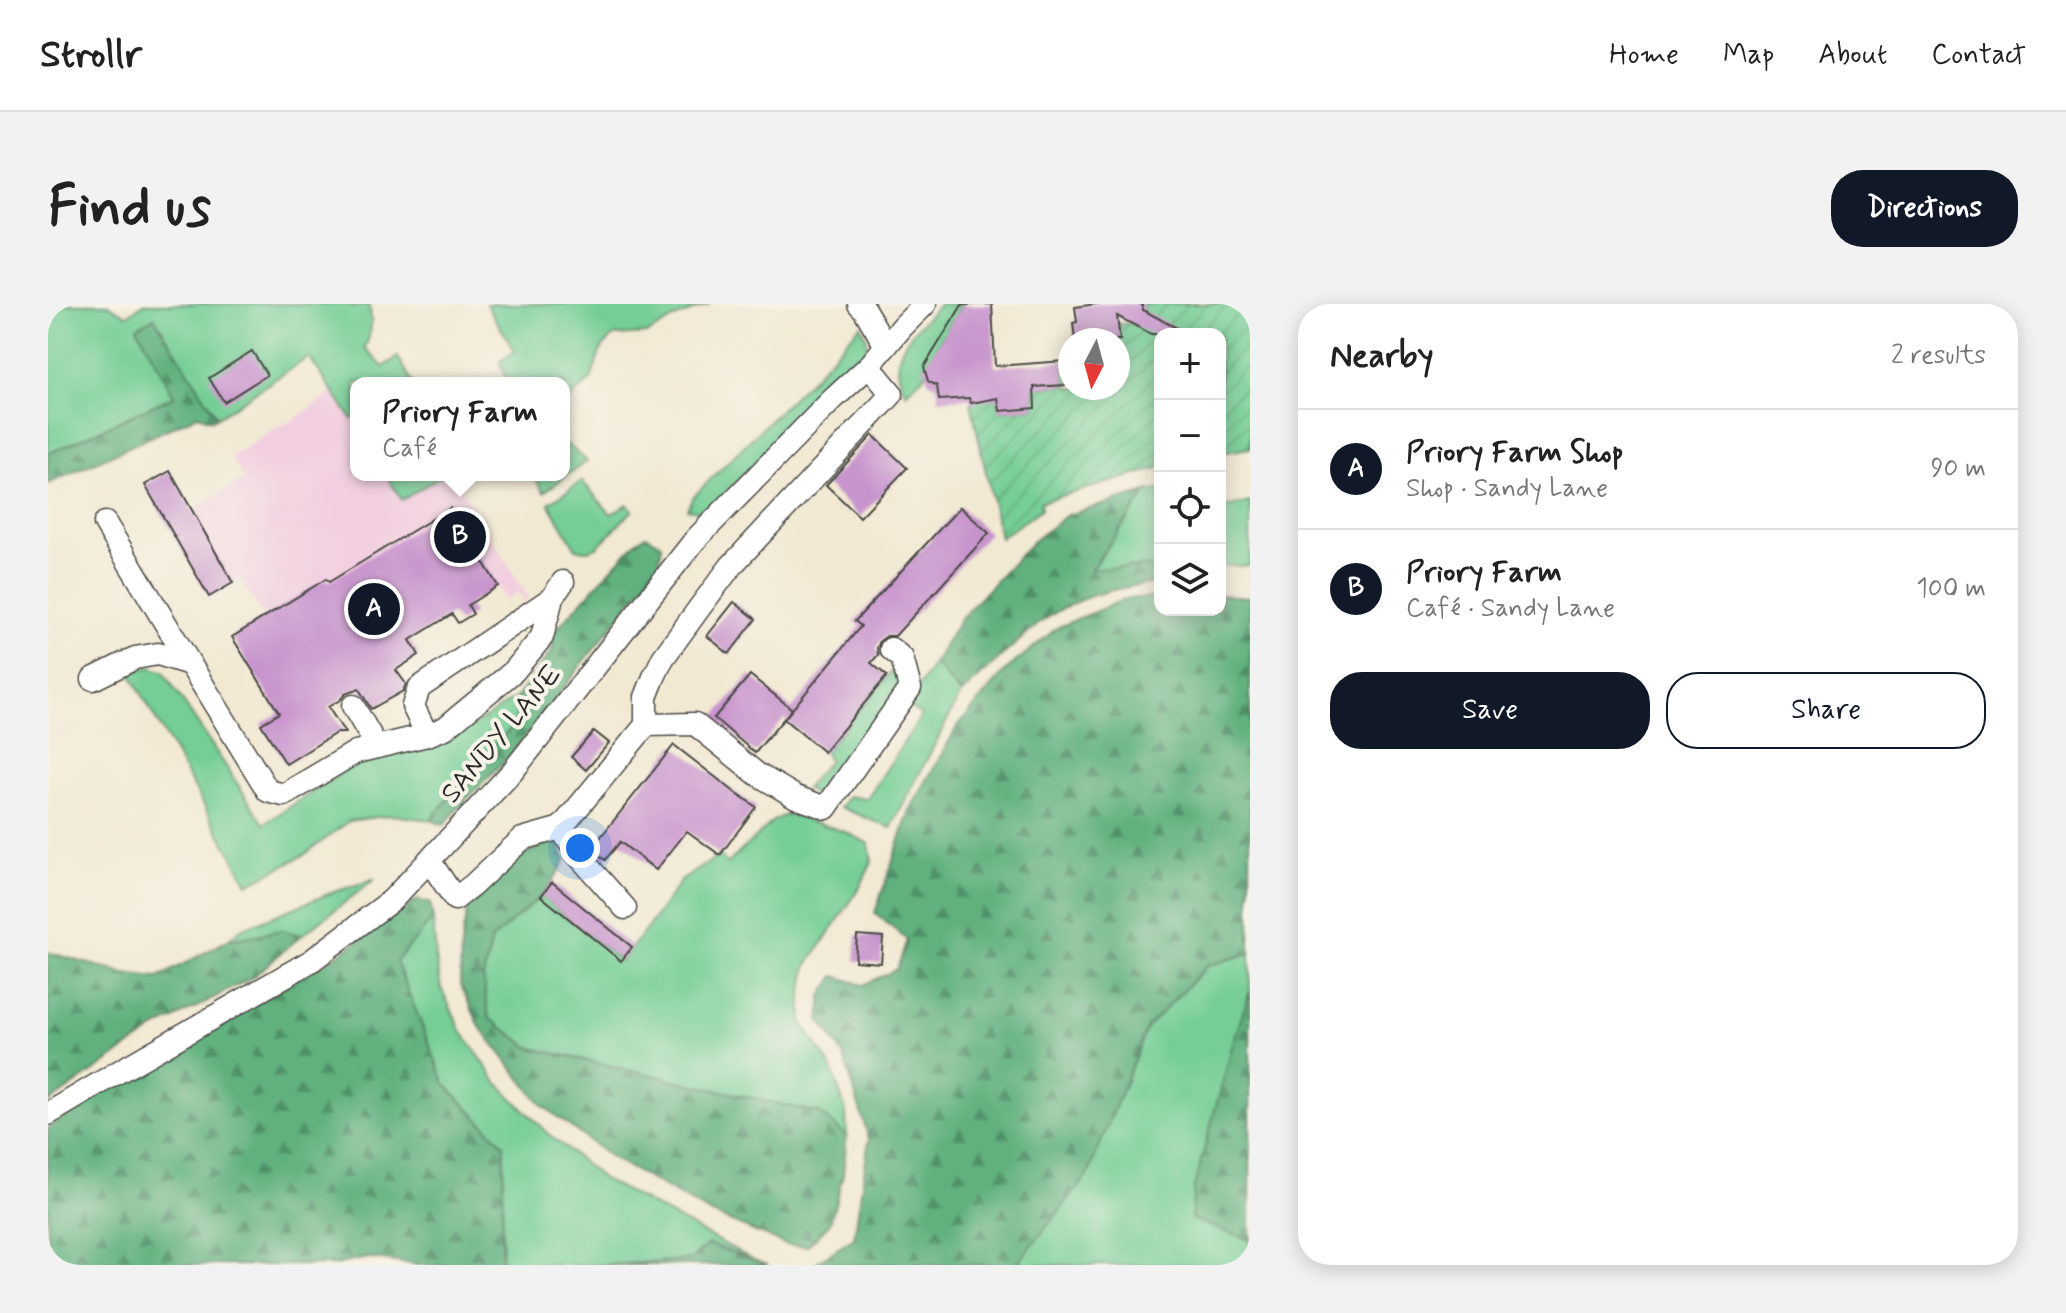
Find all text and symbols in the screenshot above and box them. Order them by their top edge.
text: Strollr [40,31,142,80]
text: Home [1609,37,1679,74]
text: Map [1723,37,1774,74]
text: About [1818,37,1887,74]
text: Contact [1931,37,2026,74]
button: Directions [1831,170,2018,247]
text: Find us [48,172,211,245]
north arrow [1058,328,1130,400]
map controls [1154,328,1226,616]
button: + [1154,328,1226,400]
text: Nearby [1330,334,1434,379]
text: 2 results [1891,339,1986,373]
popup [350,377,570,481]
text: Priory Farm [382,393,538,432]
button: − [1154,400,1226,472]
text: Café [382,432,437,466]
text: Priory Farm Shop [1406,433,1624,472]
text: A [1347,452,1365,486]
text: 90 m [1931,452,1986,486]
button: locate [1154,472,1226,544]
text: Shop · Sandy Lane [1406,472,1608,506]
pin: B [434,507,486,567]
button: layers [1154,544,1226,616]
text: Priory Farm [1406,553,1562,592]
text: B [1348,572,1364,606]
text: 100 m [1916,572,1986,606]
pin: A [348,579,400,639]
text: Café · Sandy Lane [1406,592,1615,626]
street label: SANDY LANE [433,658,571,812]
button: Save [1330,672,1650,749]
button: Share [1666,672,1986,749]
your location [560,828,600,868]

